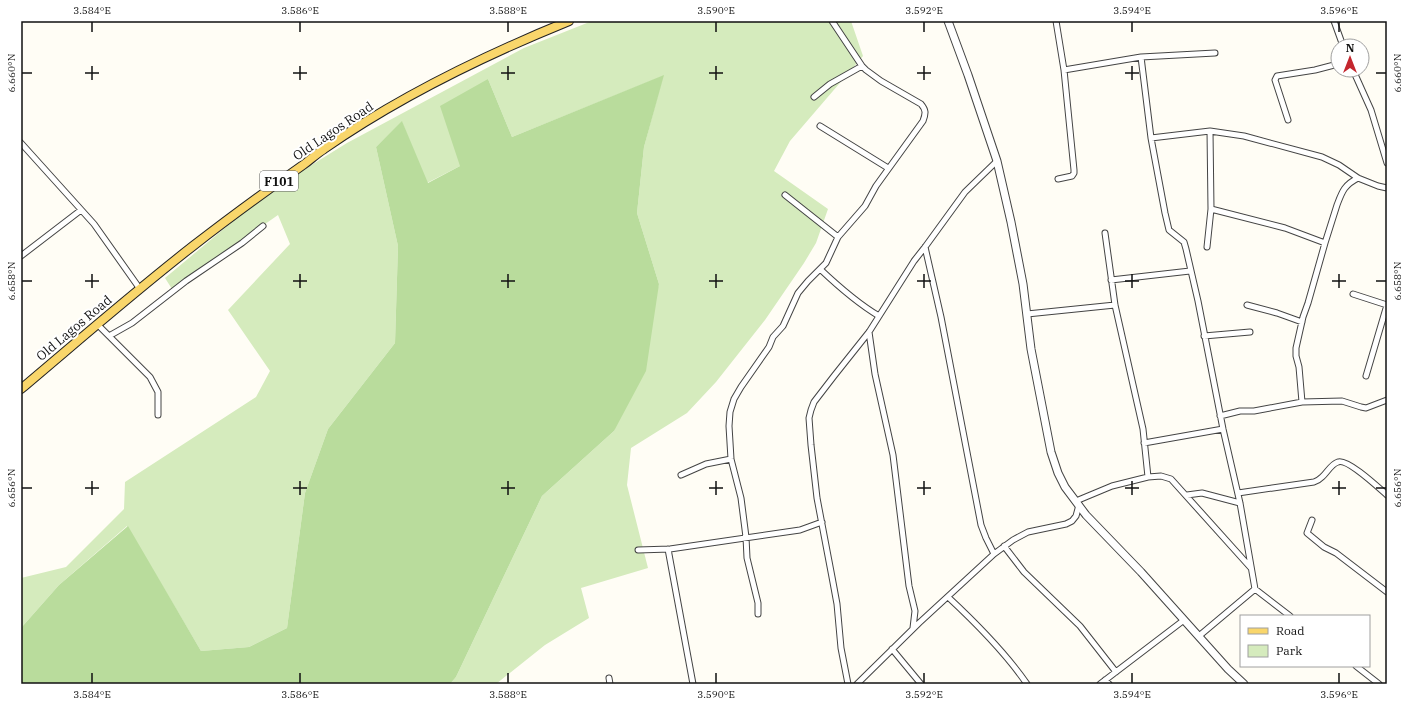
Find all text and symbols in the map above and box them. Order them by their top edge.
text: 3.584°E [73,4,111,17]
text: 3.586°E [281,4,319,17]
text: 3.588°E [489,4,527,17]
text: 3.590°E [697,4,735,17]
text: 3.592°E [905,4,943,17]
text: 3.594°E [1113,4,1151,17]
text: 3.596°E [1320,4,1358,17]
north arrow [1330,38,1370,78]
text: N [1346,41,1355,55]
text: 6.660°N [5,53,18,93]
text: 6.660°N [1391,53,1404,93]
street label: Old Lagos Road [289,98,377,164]
road number: F101 [260,171,298,191]
text: 6.658°N [5,261,18,301]
text: 6.658°N [1391,261,1404,301]
street label: Old Lagos Road [33,291,115,365]
text: 6.656°N [5,468,18,508]
text: 6.656°N [1391,468,1404,508]
legend [1240,615,1370,667]
text: Road [1276,623,1305,638]
text: Park [1276,643,1302,658]
text: 3.584°E [73,688,111,701]
text: 3.586°E [281,688,319,701]
text: 3.588°E [489,688,527,701]
text: 3.590°E [697,688,735,701]
text: 3.592°E [905,688,943,701]
text: 3.594°E [1113,688,1151,701]
text: 3.596°E [1320,688,1358,701]

